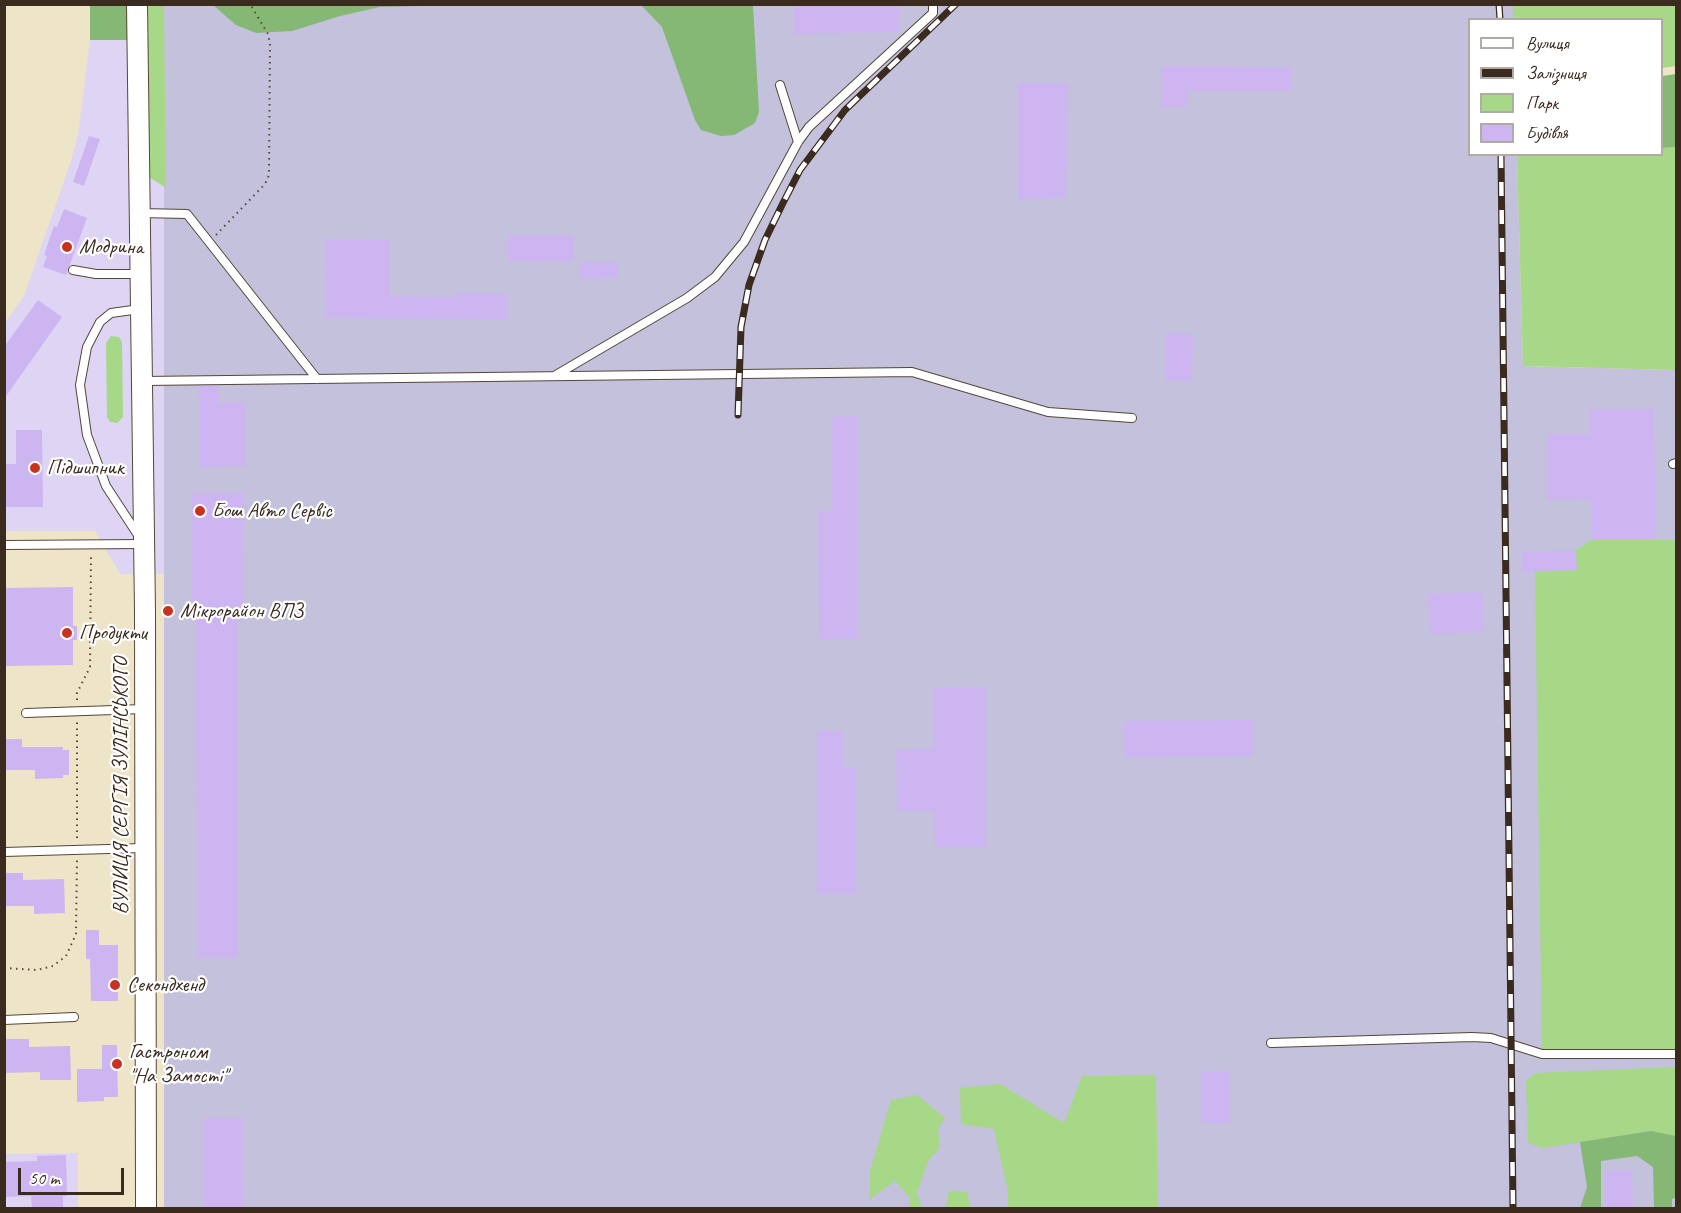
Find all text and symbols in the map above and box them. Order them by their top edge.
legend [1468,18,1663,156]
text: Вулиця [1526,32,1569,54]
text: Залізниця [1526,62,1586,84]
text: Парк [1526,92,1558,114]
text: Будівля [1526,122,1568,144]
place label: Модрина [79,234,143,260]
marker: Модрина [60,240,74,254]
place label: Підшипник [47,455,124,481]
marker: Підшипник [28,461,42,475]
place label: Бош Авто Сервіс [212,498,332,524]
marker: Бош Авто Сервіс [193,504,207,518]
place label: Мікрорайон ВПЗ [180,598,303,624]
marker: Мікрорайон ВПЗ [161,604,175,618]
place label: Продукти [79,620,147,646]
marker: Продукти [60,626,74,640]
street label: ВУЛИЦЯ СЕРГІЯ ЗУЛІНСЬКОГО [108,657,134,915]
place label: Секондхенд [127,972,204,998]
marker: Секондхенд [108,978,122,992]
place label: Гастроном "На Замості" [129,1039,227,1089]
marker: Гастроном "На Замості" [110,1057,124,1071]
scale bar [21,1156,128,1194]
text: 50 m [29,1167,60,1189]

